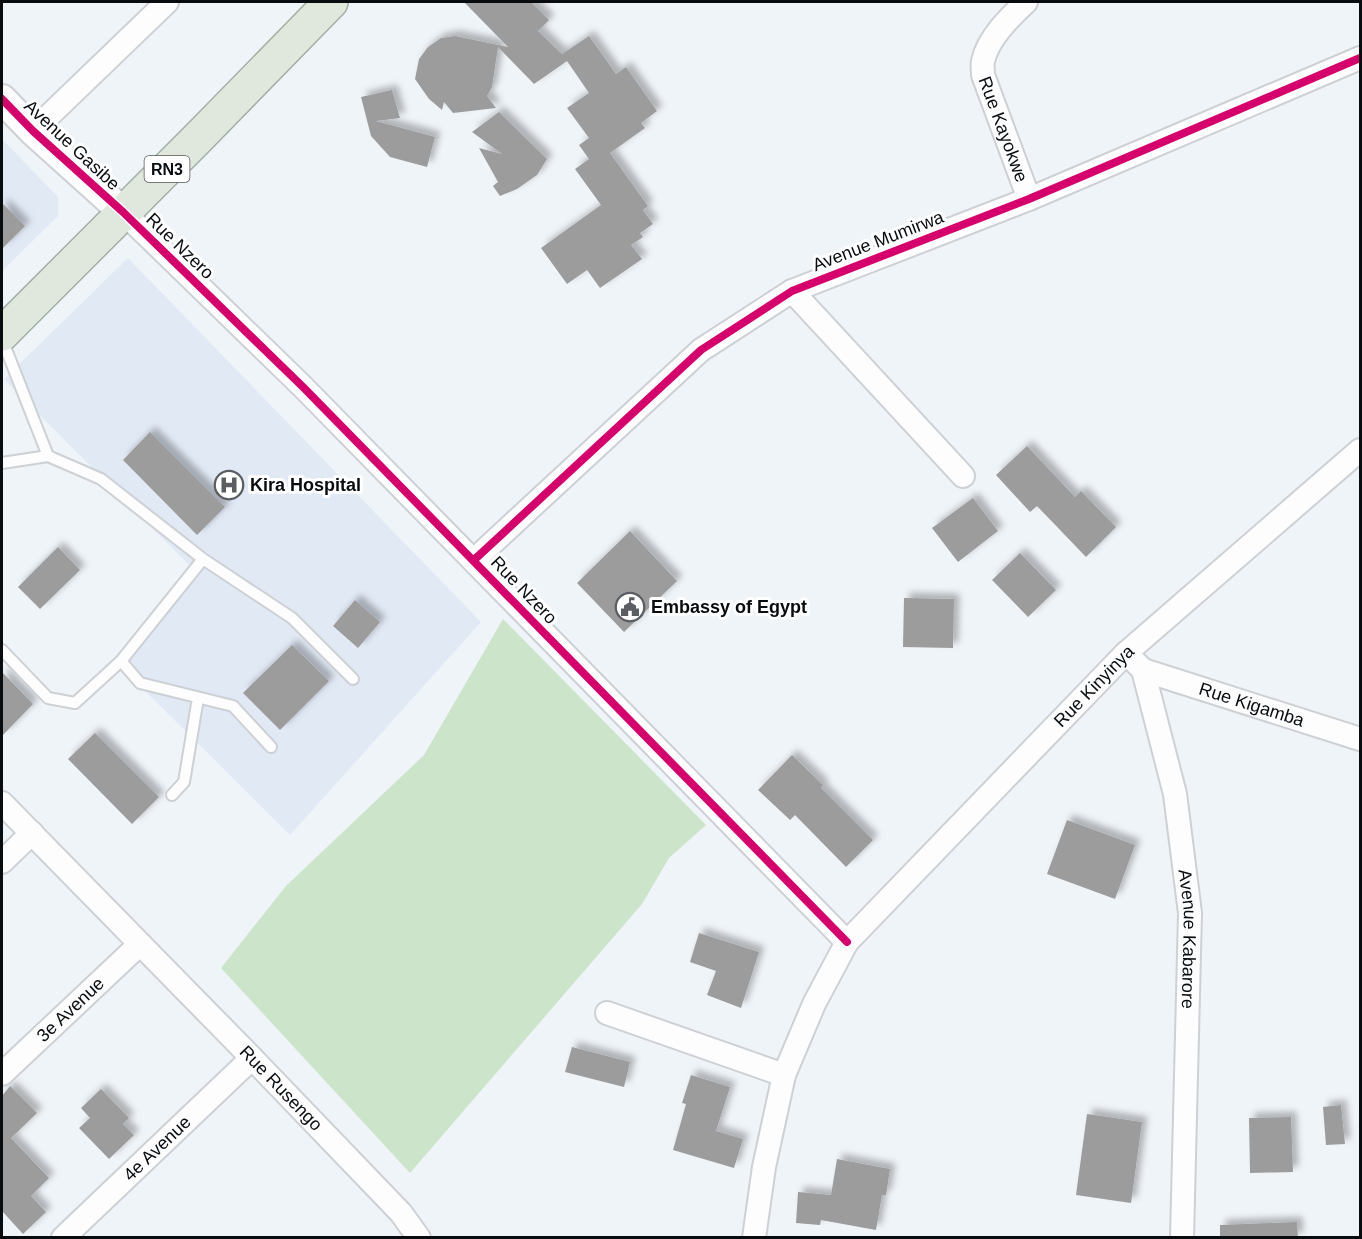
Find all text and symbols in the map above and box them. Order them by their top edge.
street label: Rue Kayokwe [974,74,1032,185]
street label: Avenue Gasibe [20,96,124,194]
road number: RN3 [144,156,190,182]
street label: Avenue Mumirwa [810,206,947,275]
street label: Rue Nzero [142,209,218,283]
hospital icon: Kira Hospital [213,469,245,501]
place label: Kira Hospital [250,475,361,495]
street label: Rue Nzero [487,552,561,628]
public building icon: Embassy of Egypt [614,591,646,623]
place label: Embassy of Egypt [651,597,807,617]
street label: Rue Kinyinya [1050,640,1139,731]
street label: Rue Kigamba [1197,678,1308,731]
street label: Avenue Kabarore [1175,868,1200,1009]
street label: 3e Avenue [33,973,108,1046]
street label: Rue Rusengo [236,1042,326,1135]
street label: 4e Avenue [120,1112,195,1185]

